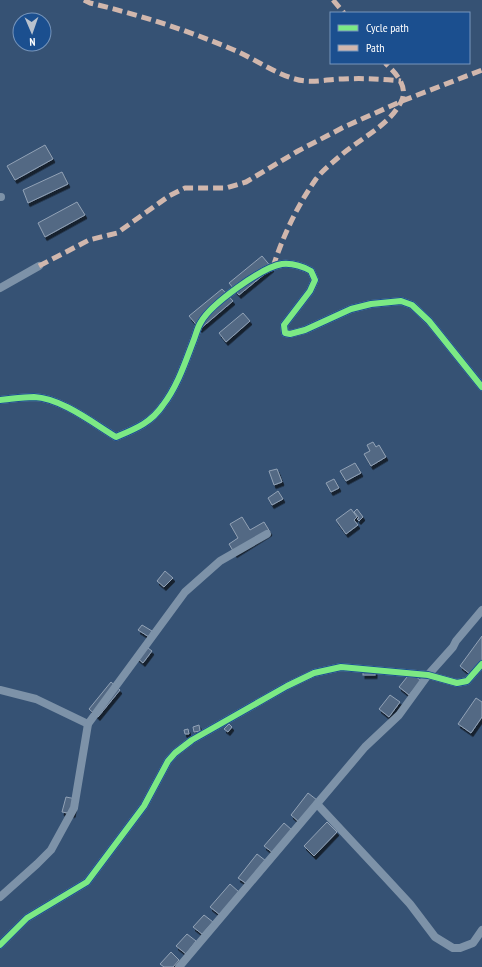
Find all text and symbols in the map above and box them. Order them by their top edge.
north arrow [12,12,52,52]
legend [330,12,470,64]
text: Cycle path [366,20,409,35]
text: N [29,35,36,49]
text: Path [366,40,384,55]

